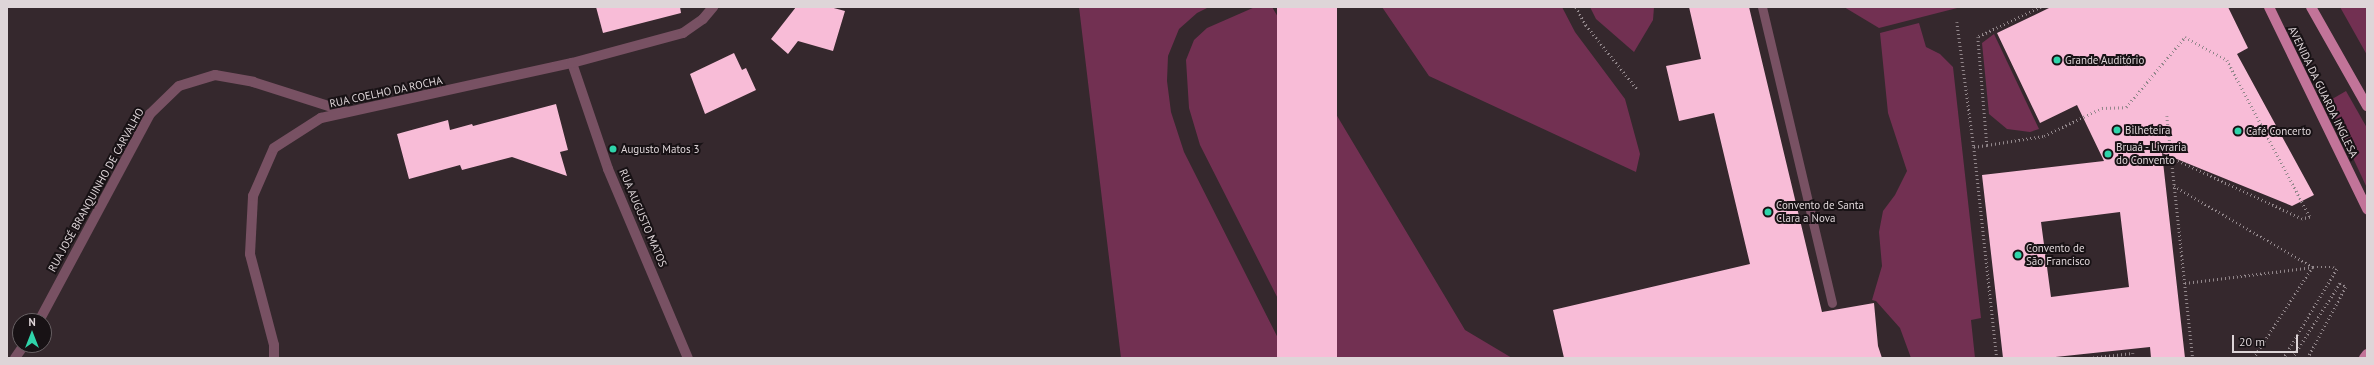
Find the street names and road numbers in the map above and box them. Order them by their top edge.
street label: AVENIDA DA GUARDA INGLESA [2285,24,2361,160]
street label: RUA COELHO DA ROCHA [328,73,444,111]
street label: RUA JOSÉ BRANQUINHO DE CARVALHO [45,106,147,274]
street label: RUA AUGUSTO MATOS [616,167,670,269]

